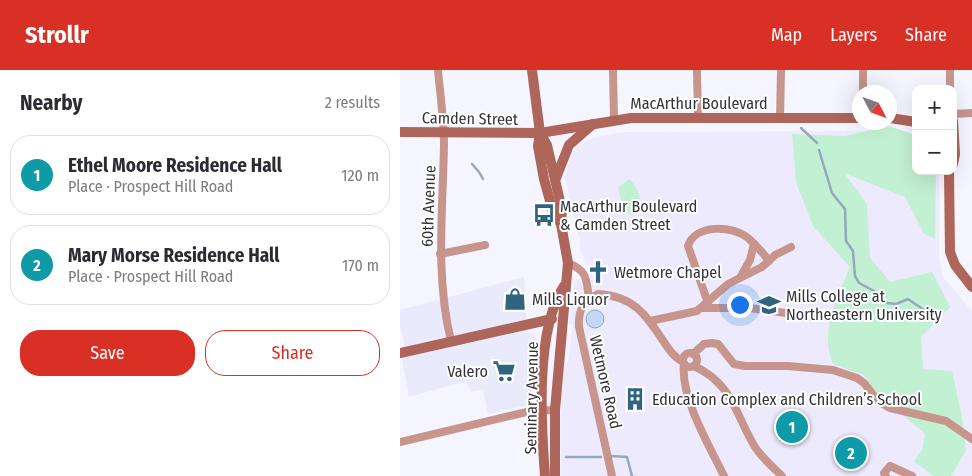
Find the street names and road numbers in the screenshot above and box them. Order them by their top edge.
street label: MacArthur Boulevard [630,94,768,113]
street label: Camden Street [422,108,519,129]
street label: 60th Avenue [418,165,439,247]
street label: Wetmore Road [585,333,626,431]
street label: Seminary Avenue [521,341,542,455]

